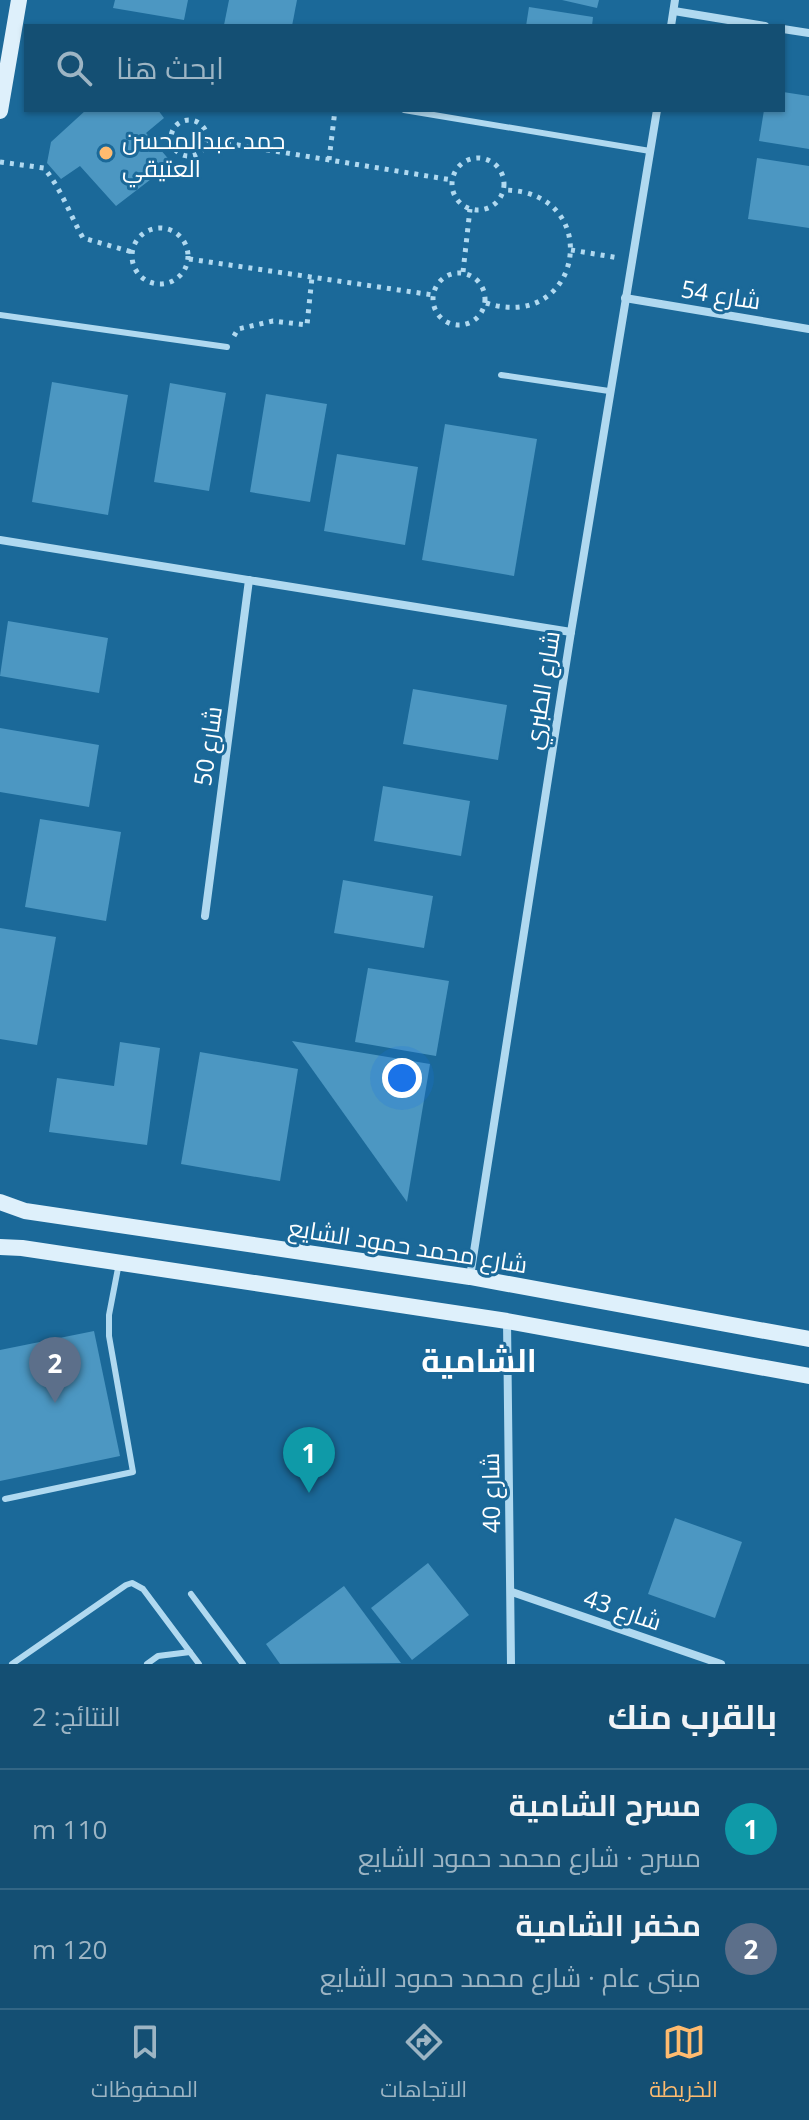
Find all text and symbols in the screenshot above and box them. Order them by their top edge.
search box [24,24,785,112]
icon: search [52,46,96,90]
text: ابحث هنا [116,47,224,88]
place label: حمد عبدالمحسن العتيقي [122,123,285,188]
marker: حمد عبدالمحسن العتيقي [97,144,115,162]
street label: شارع 54 [679,271,763,318]
street label: شارع الطبري [515,628,570,752]
street label: شارع 50 [185,704,230,788]
your location [382,1058,422,1098]
street label: شارع محمد حمود الشايع [286,1210,530,1281]
pin: 2 [29,1337,81,1403]
district label: الشامية [421,1338,537,1381]
pin: 1 [283,1427,335,1493]
street label: شارع 40 [473,1453,508,1533]
street label: شارع 43 [579,1580,666,1639]
text: بالقرب منك [608,1693,777,1739]
text: النتائج: 2 [32,1698,121,1734]
text: مسرح الشامية [509,1784,701,1825]
text: 110 m [32,1811,107,1847]
text: 1 [744,1811,758,1847]
text: مسرح · شارع محمد حمود الشايع [358,1839,701,1875]
text: مخفر الشامية [516,1904,701,1945]
text: 120 m [32,1931,107,1967]
text: 2 [744,1931,758,1967]
text: مبنى عام · شارع محمد حمود الشايع [320,1959,701,1995]
tab: المحفوظات [91,2020,198,2110]
tab: الاتجاهات [380,2020,467,2110]
tab: الخريطة [649,2020,718,2110]

